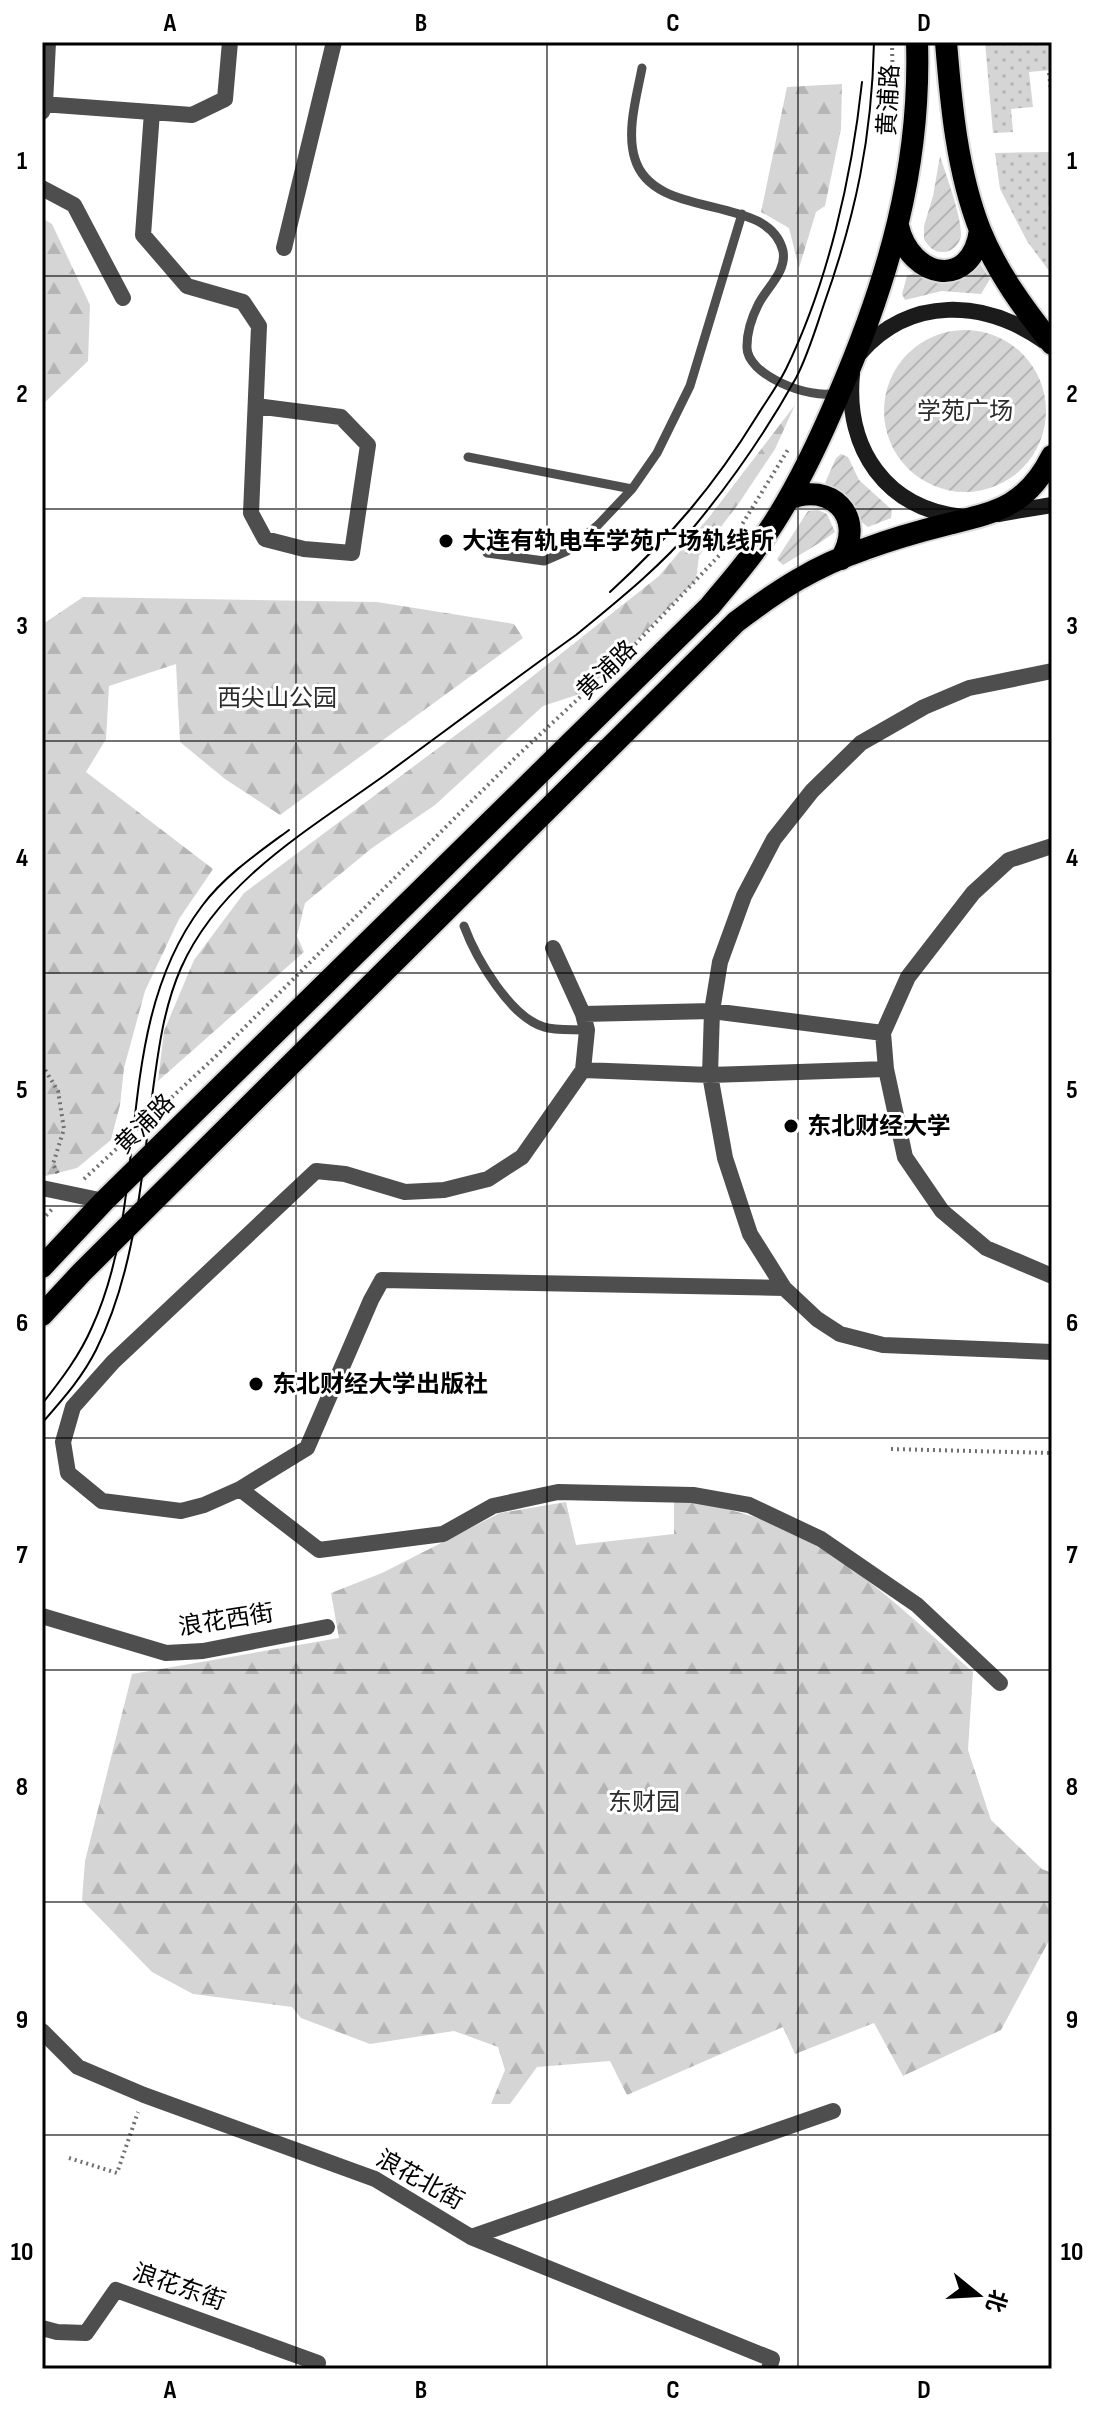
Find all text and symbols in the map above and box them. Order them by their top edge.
text: A [163,8,177,39]
text: B [415,8,427,39]
text: C [666,8,680,39]
text: D [917,8,931,39]
street label: 黄浦路 [873,63,905,137]
text: 1 [17,146,27,177]
text: 1 [1067,146,1077,177]
text: 2 [16,379,28,410]
text: 2 [1066,379,1078,410]
park label: 学苑广场 [917,397,1013,426]
place label: 大连有轨电车学苑广场轨线所 [462,527,774,556]
marker: 大连有轨电车学苑广场轨线所 [437,532,455,550]
text: 3 [16,611,28,642]
text: 3 [1066,611,1078,642]
street label: 黄浦路 [571,635,643,705]
park label: 西尖山公园 [217,684,337,713]
text: 4 [16,843,28,874]
text: 4 [1066,843,1078,874]
text: 5 [16,1075,28,1106]
text: 5 [1066,1075,1078,1106]
street label: 黄浦路 [109,1088,181,1160]
place label: 东北财经大学 [807,1112,951,1141]
marker: 东北财经大学 [782,1117,800,1135]
text: 6 [16,1308,28,1339]
text: 6 [1066,1308,1078,1339]
place label: 东北财经大学出版社 [272,1370,488,1399]
marker: 东北财经大学出版社 [247,1375,265,1393]
text: 7 [16,1540,28,1571]
text: 7 [1066,1540,1078,1571]
street label: 浪花西街 [176,1598,276,1642]
text: 8 [16,1772,28,1803]
text: 8 [1066,1772,1078,1803]
park label: 东财园 [608,1788,680,1817]
text: 9 [16,2005,28,2036]
text: 9 [1066,2005,1078,2036]
street label: 浪花北街 [371,2144,469,2216]
text: 10 [11,2237,33,2268]
text: 10 [1061,2237,1083,2268]
north arrow [938,2255,1018,2335]
street label: 浪花东街 [129,2258,229,2316]
text: 北 [979,2286,1012,2315]
text: A [163,2375,177,2406]
text: B [415,2375,427,2406]
text: C [666,2375,680,2406]
text: D [917,2375,931,2406]

